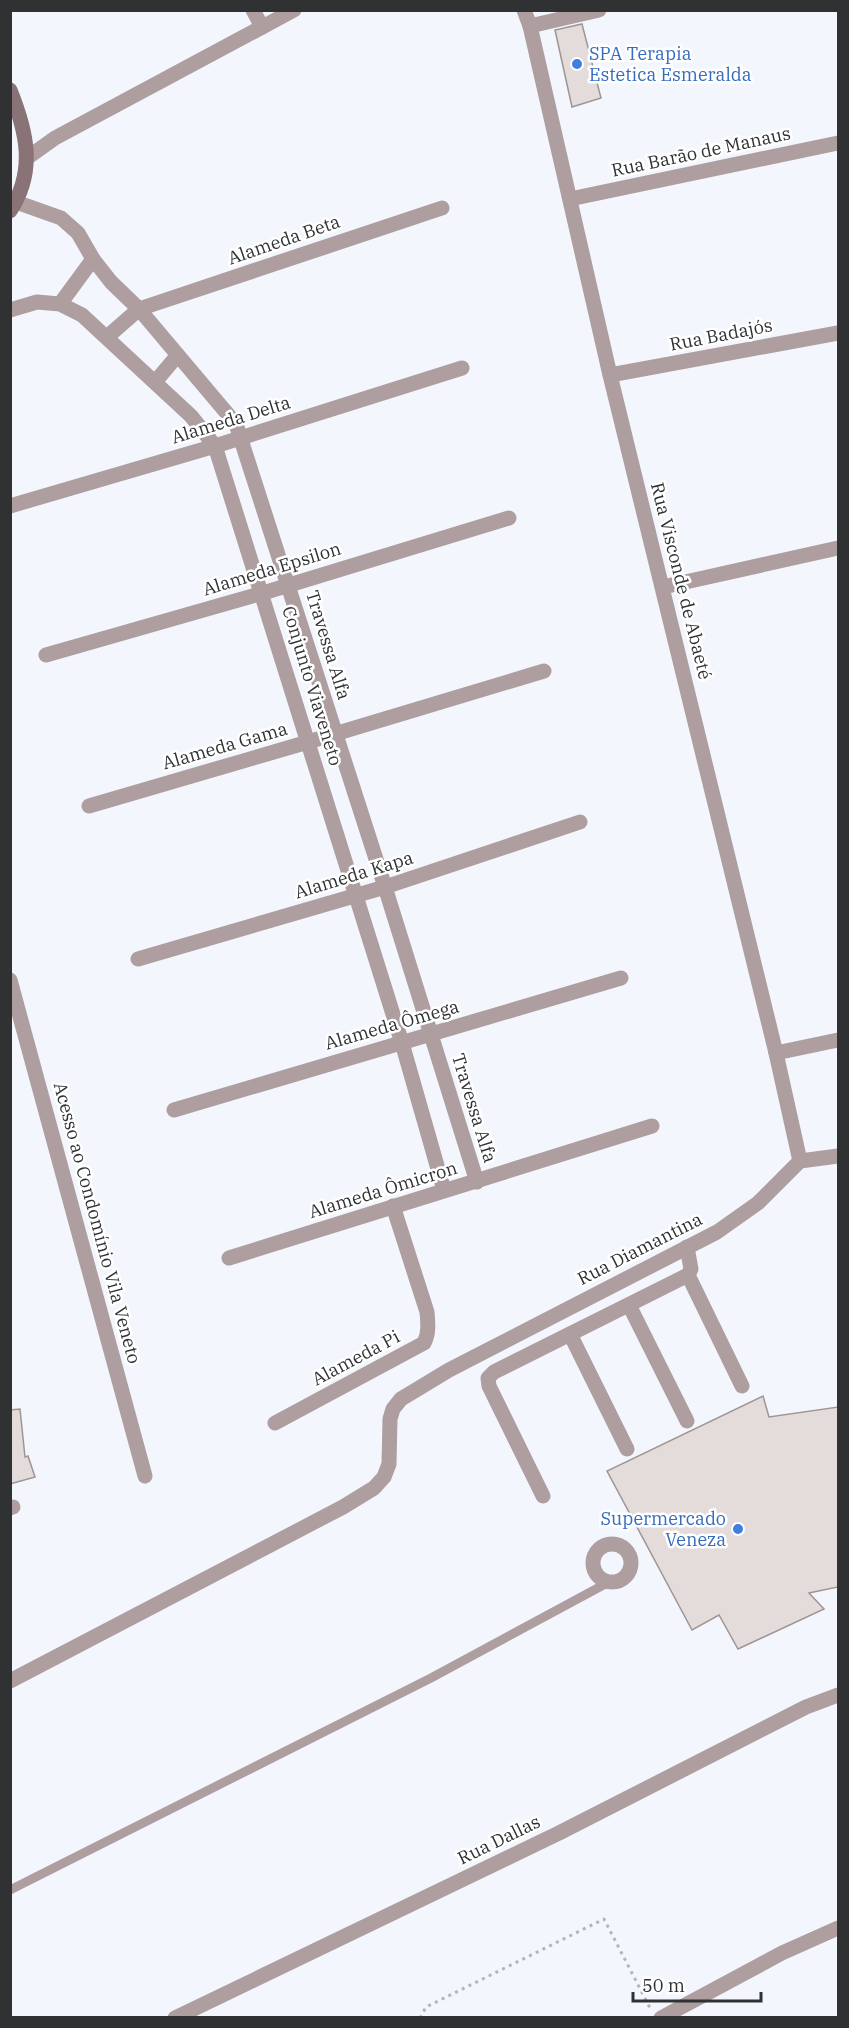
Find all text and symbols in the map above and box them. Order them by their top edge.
place label: SPA Terapia Estetica Esmeralda [589,42,752,86]
marker: SPA Terapia Estetica Esmeralda [570,57,584,71]
street label: Rua Barão de Manaus [609,121,793,182]
street label: Alameda Beta [225,210,343,269]
street label: Rua Badajós [668,313,774,356]
street label: Alameda Delta [169,390,293,449]
street label: Rua Visconde de Abaeté [646,480,717,682]
street label: Alameda Epsilon [200,537,344,600]
street label: Travessa Alfa [301,587,356,702]
street label: Conjunto Viaveneto [277,603,348,768]
street label: Alameda Gama [160,717,290,774]
street label: Alameda Kapa [292,846,416,903]
street label: Alameda Ômega [322,994,462,1055]
street label: Travessa Alfa [447,1050,502,1165]
street label: Acesso ao Condomínio Vila Veneto [49,1080,146,1366]
street label: Alameda Ômicron [306,1156,460,1223]
street label: Rua Diamantina [573,1207,706,1290]
street label: Alameda Pi [308,1325,404,1390]
place label: Supermercado Veneza [601,1507,726,1551]
marker: Supermercado Veneza [731,1522,745,1536]
street label: Rua Dallas [454,1810,544,1869]
scale bar [633,1965,760,2003]
text: 50 m [642,1974,685,1997]

